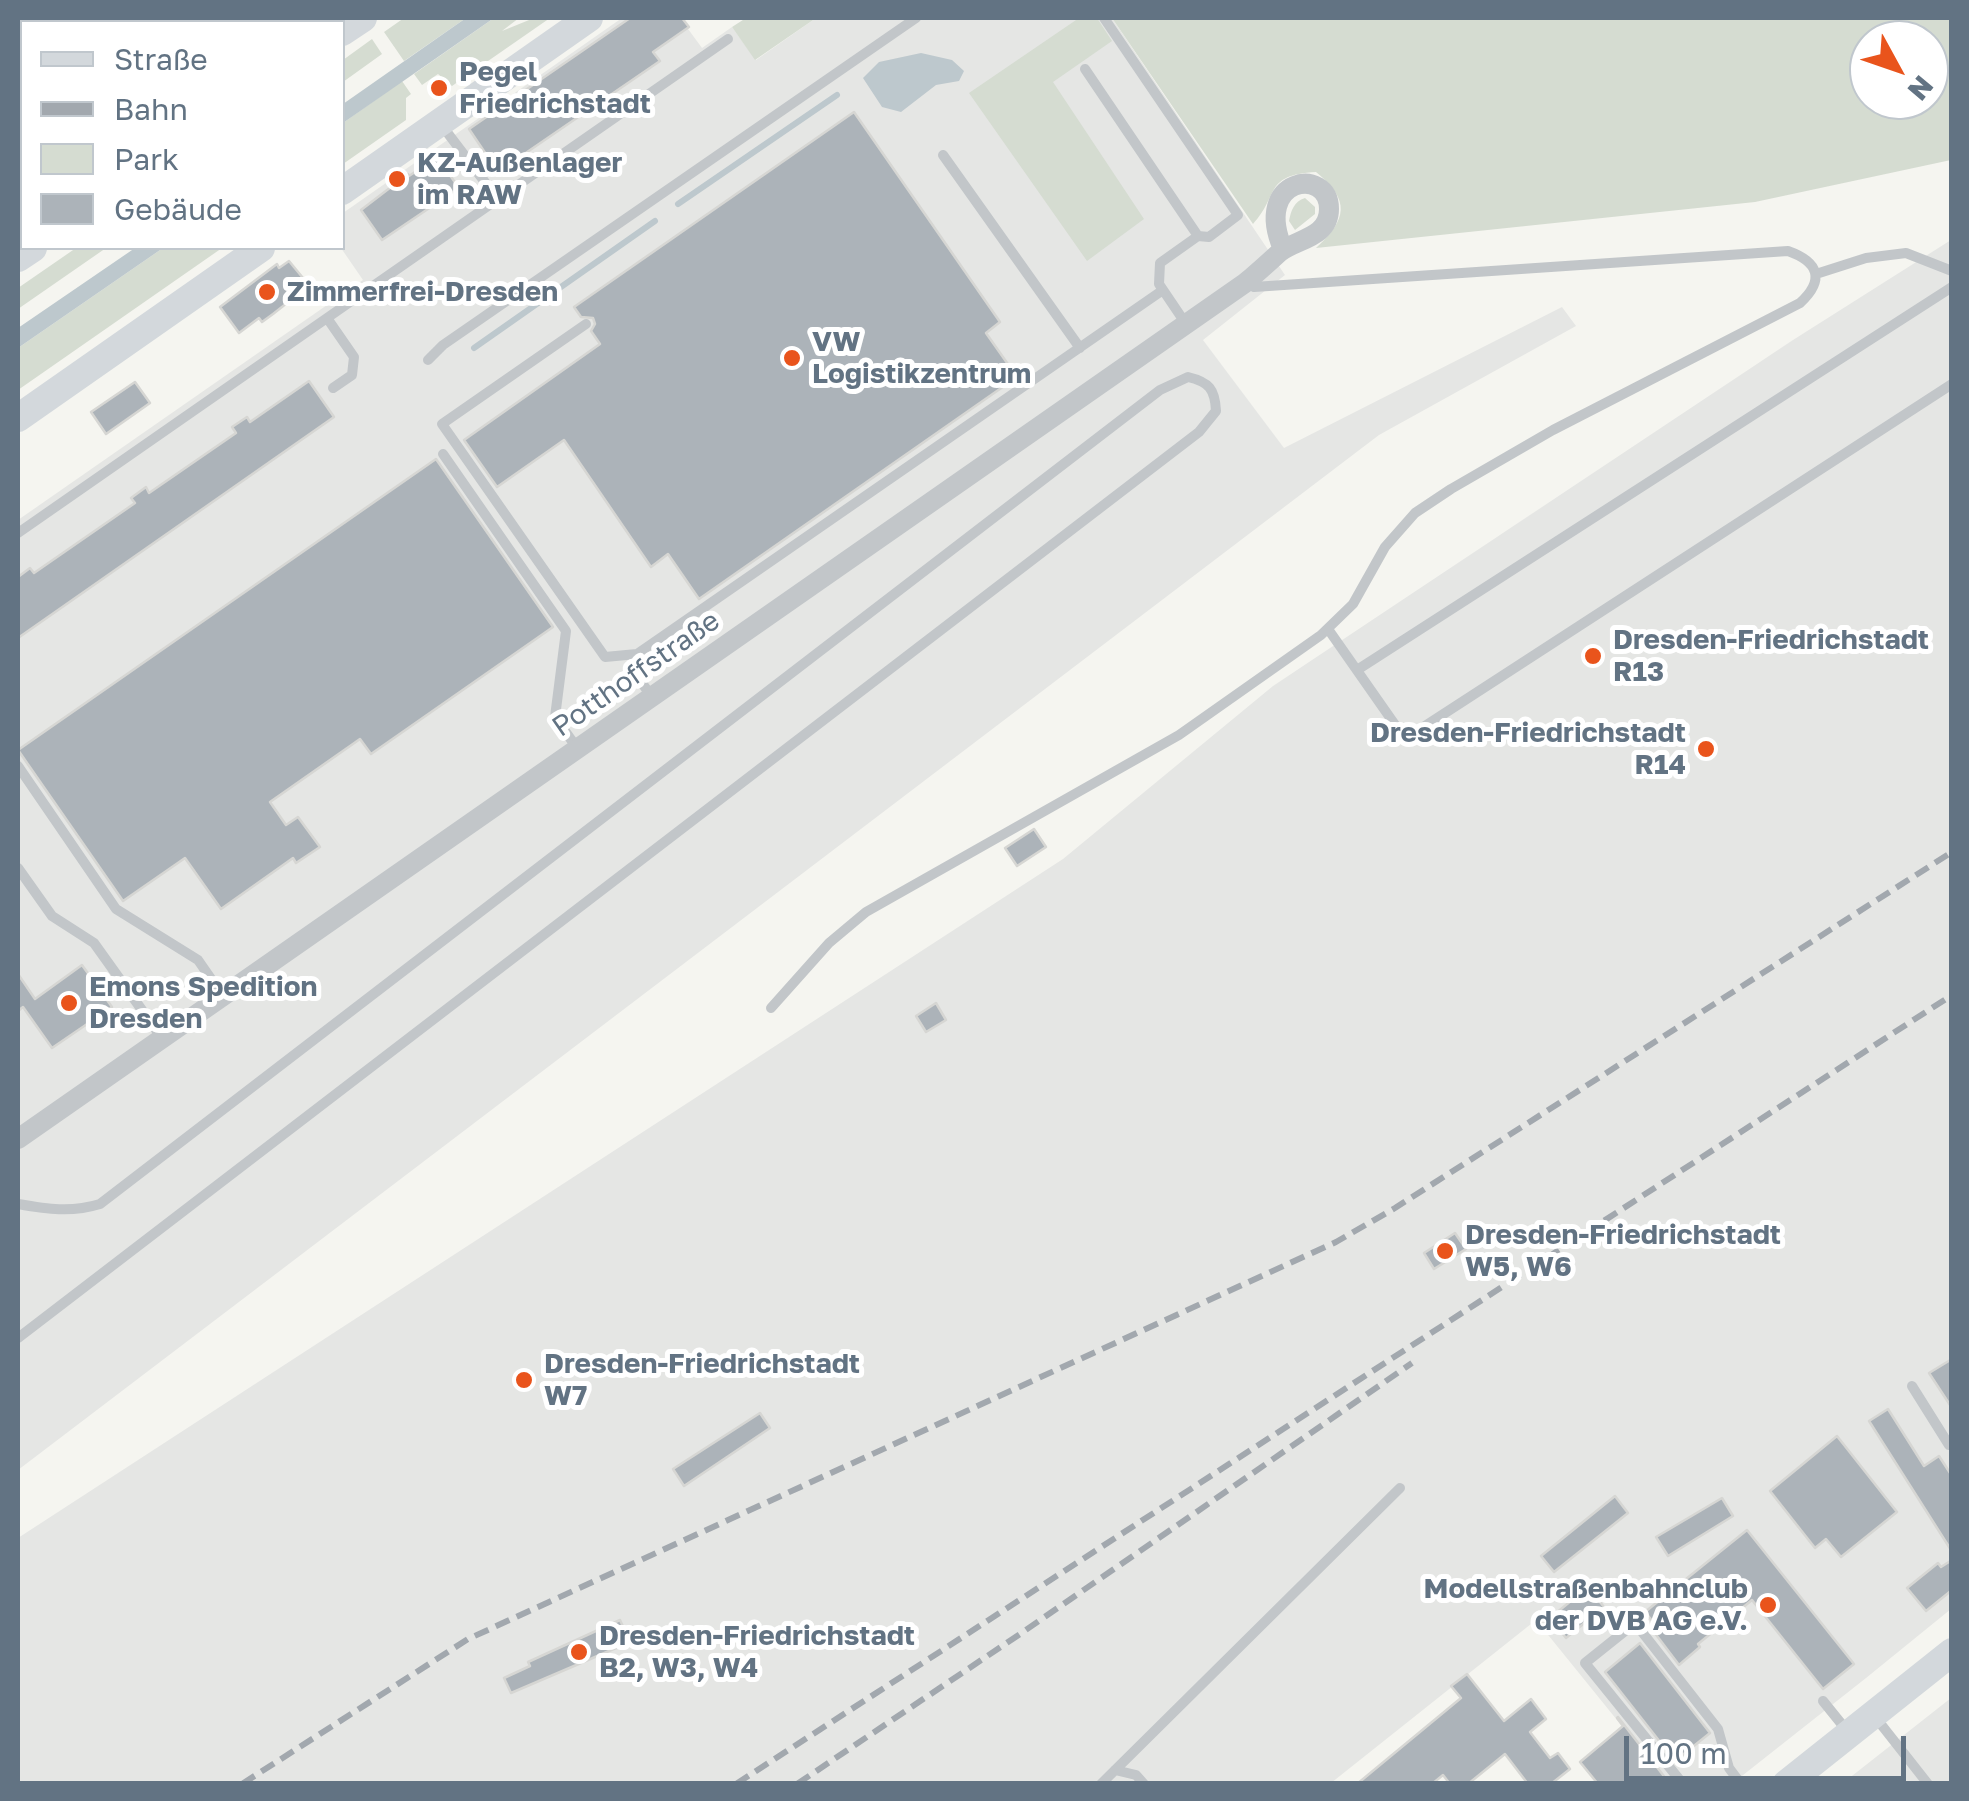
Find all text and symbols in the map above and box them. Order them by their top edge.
legend [20,20,345,250]
north arrow [1849,20,1949,120]
text: Straße [114,41,208,77]
place label: Pegel Friedrichstadt [459,55,651,121]
text: N [1901,70,1940,107]
marker: Pegel Friedrichstadt [428,77,450,99]
text: Bahn [114,91,188,127]
text: Park [114,141,179,177]
place label: KZ-Außenlager im RAW [417,146,622,212]
marker: KZ-Außenlager im RAW [386,168,408,190]
text: Gebäude [114,191,242,227]
place label: Zimmerfrei-Dresden [287,275,558,309]
marker: Zimmerfrei-Dresden [256,281,278,303]
place label: VW Logistikzentrum [812,325,1031,391]
marker: VW Logistikzentrum [781,347,803,369]
street label: Potthoffstraße [546,604,726,744]
place label: Dresden-Friedrichstadt R13 [1613,623,1929,689]
marker: Dresden-Friedrichstadt R13 [1582,645,1604,667]
place label: Dresden-Friedrichstadt R14 [1370,716,1686,782]
marker: Dresden-Friedrichstadt R14 [1695,738,1717,760]
place label: Emons Spedition Dresden [89,970,317,1036]
marker: Emons Spedition Dresden [58,992,80,1014]
place label: Dresden-Friedrichstadt W5, W6 [1465,1218,1781,1284]
marker: Dresden-Friedrichstadt W5, W6 [1434,1240,1456,1262]
place label: Dresden-Friedrichstadt W7 [544,1347,860,1413]
marker: Dresden-Friedrichstadt W7 [513,1369,535,1391]
place label: Modellstraßenbahnclub der DVB AG e.V. [1423,1572,1748,1638]
marker: Modellstraßenbahnclub der DVB AG e.V. [1757,1594,1779,1616]
place label: Dresden-Friedrichstadt B2, W3, W4 [599,1619,915,1685]
marker: Dresden-Friedrichstadt B2, W3, W4 [568,1641,590,1663]
scale bar [1629,1716,1912,1778]
text: 100 m [1641,1735,1727,1771]

